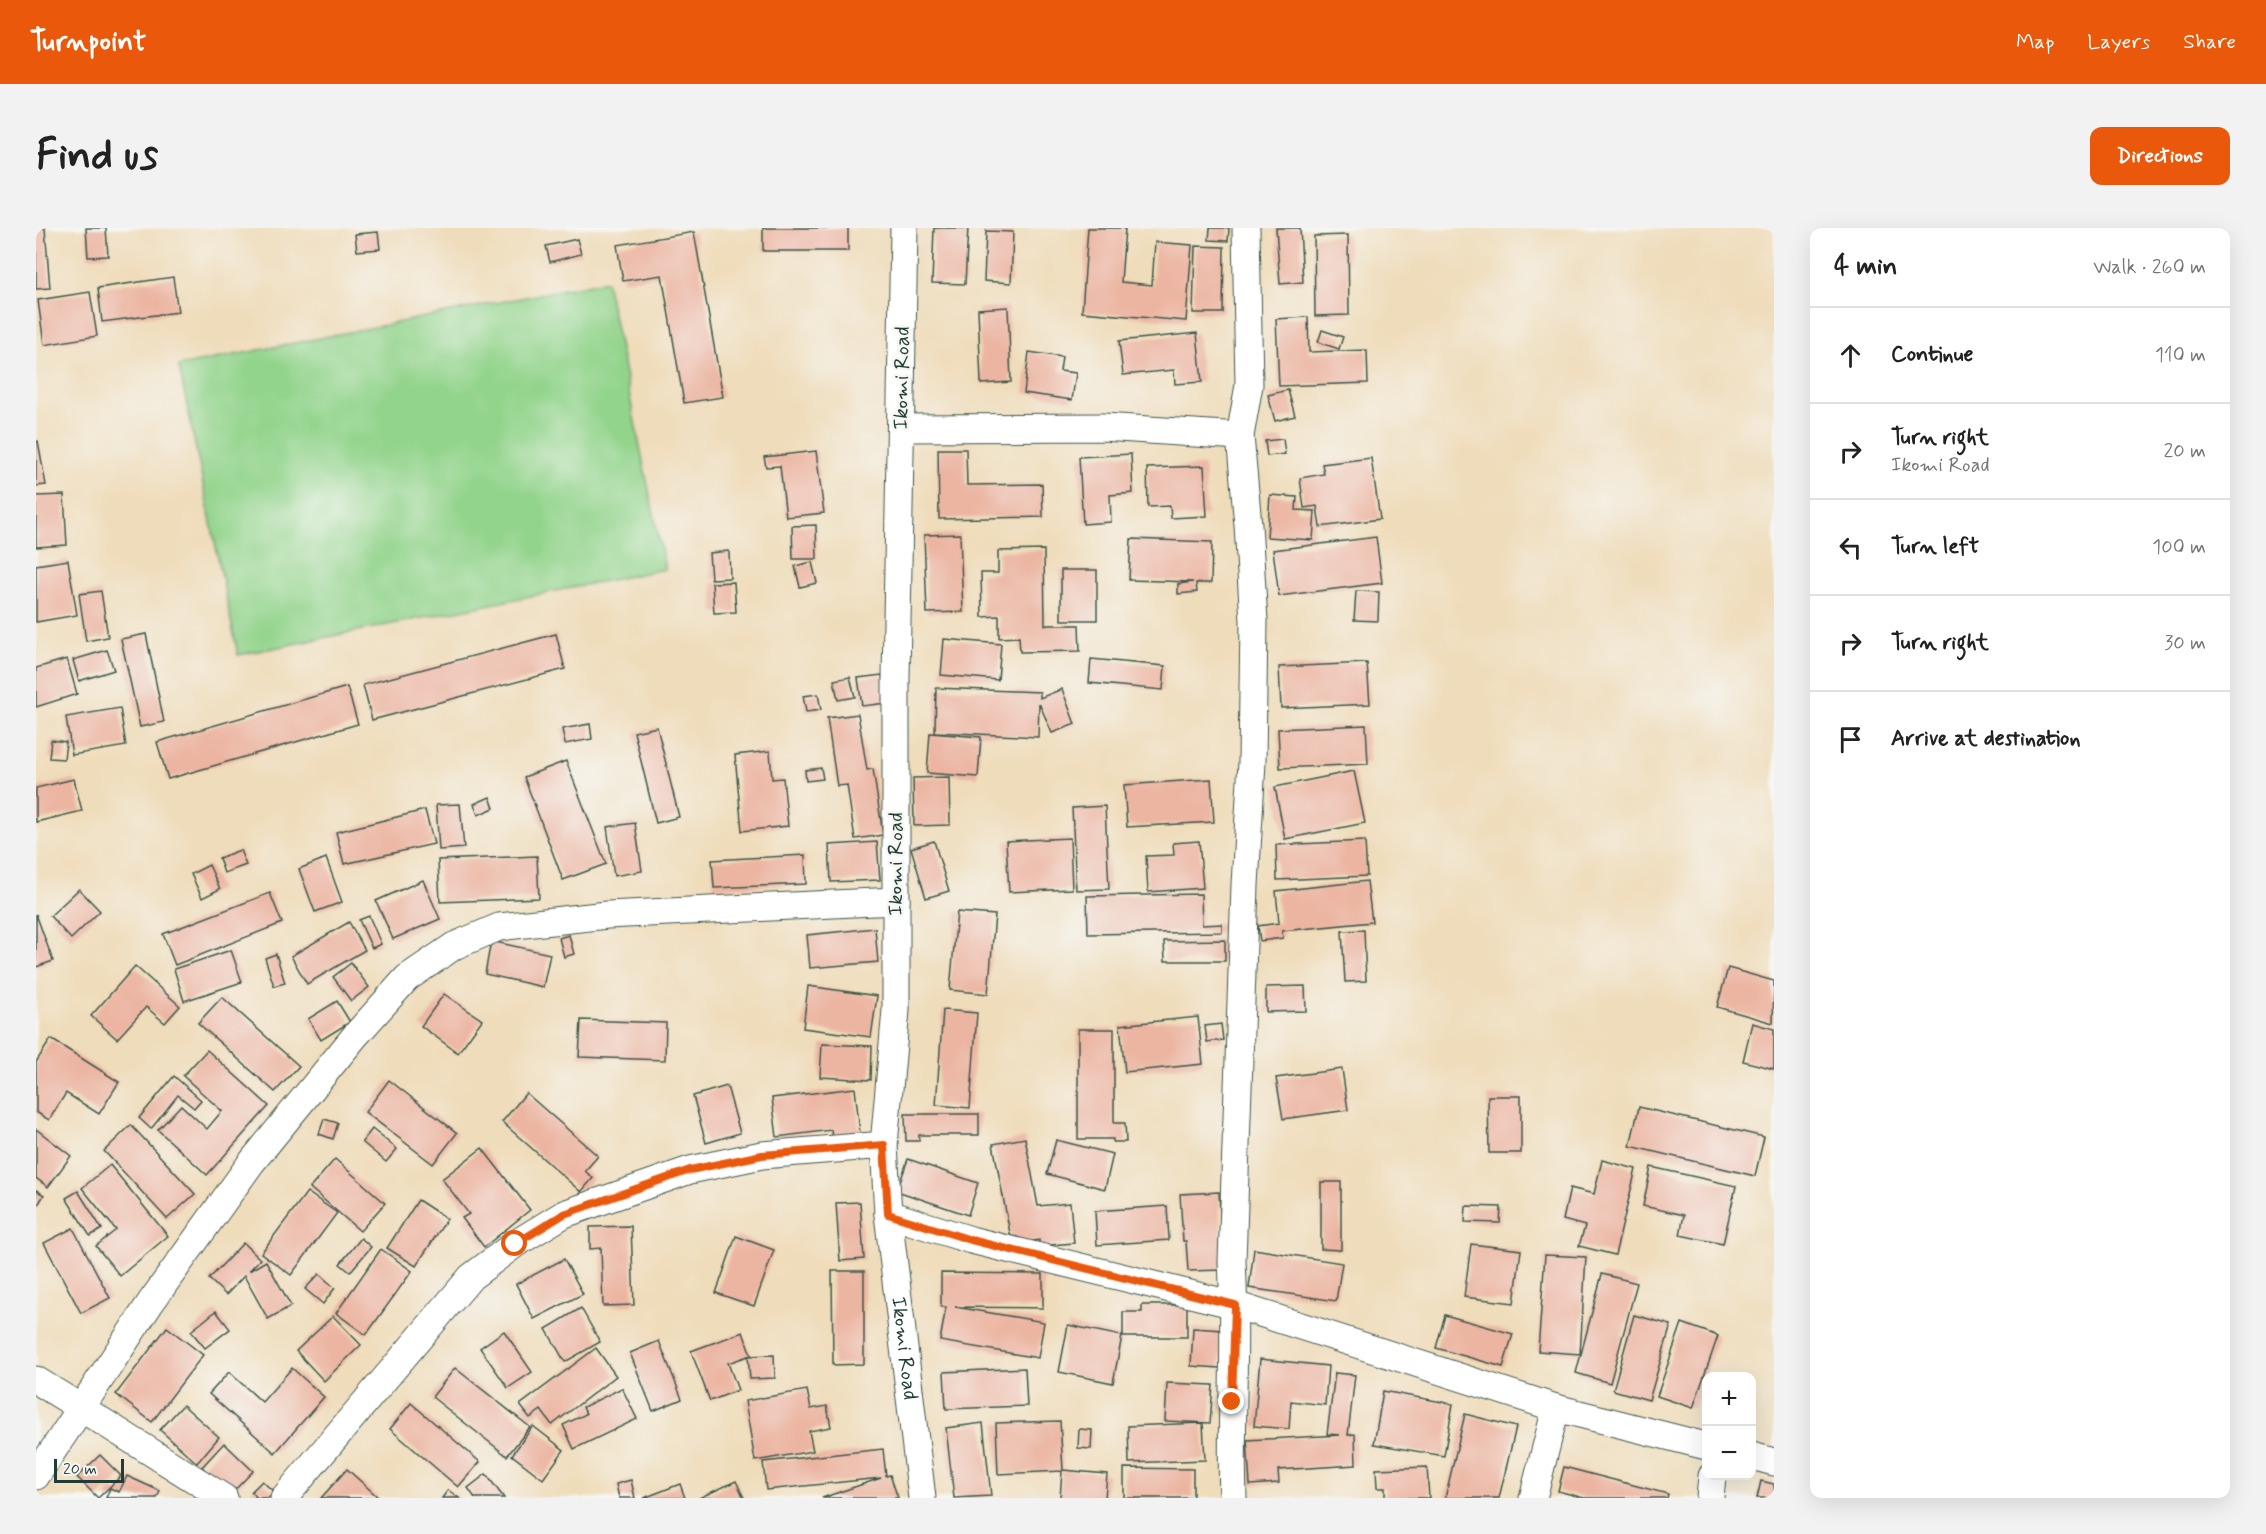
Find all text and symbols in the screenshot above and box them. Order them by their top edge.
text: Turnpoint [30,24,146,61]
text: Map [2016,28,2054,56]
text: Layers [2087,28,2150,56]
text: Share [2183,28,2236,56]
button: Directions [2090,127,2230,185]
text: Find us [36,129,158,184]
text: 4 min [1834,250,1897,284]
text: Walk · 260 m [2093,254,2206,281]
street label: Ikomi Road [887,326,917,430]
icon: ahead [1834,339,1867,372]
text: Continue [1891,341,1973,369]
text: 110 m [2155,342,2206,369]
text: Turn right [1891,424,1989,452]
icon: right [1834,435,1867,468]
text: 20 m [2163,438,2206,465]
text: Ikomi Road [1891,452,1990,479]
icon: left [1834,531,1867,564]
text: Turn left [1891,533,1979,561]
text: 100 m [2152,534,2206,561]
icon: right [1834,627,1867,660]
text: Turn right [1891,629,1989,657]
text: 30 m [2164,630,2206,657]
icon: arrive [1834,723,1867,756]
text: Arrive at destination [1891,725,2081,753]
street label: Ikomi Road [882,812,910,916]
route start [501,1230,527,1256]
street label: Ikomi Road [884,1295,924,1401]
map controls [1702,1372,1756,1480]
button: + [1702,1372,1756,1426]
route end [1218,1388,1244,1414]
button: − [1702,1426,1756,1480]
scale bar [54,1456,124,1484]
text: 20 m [63,1459,97,1480]

